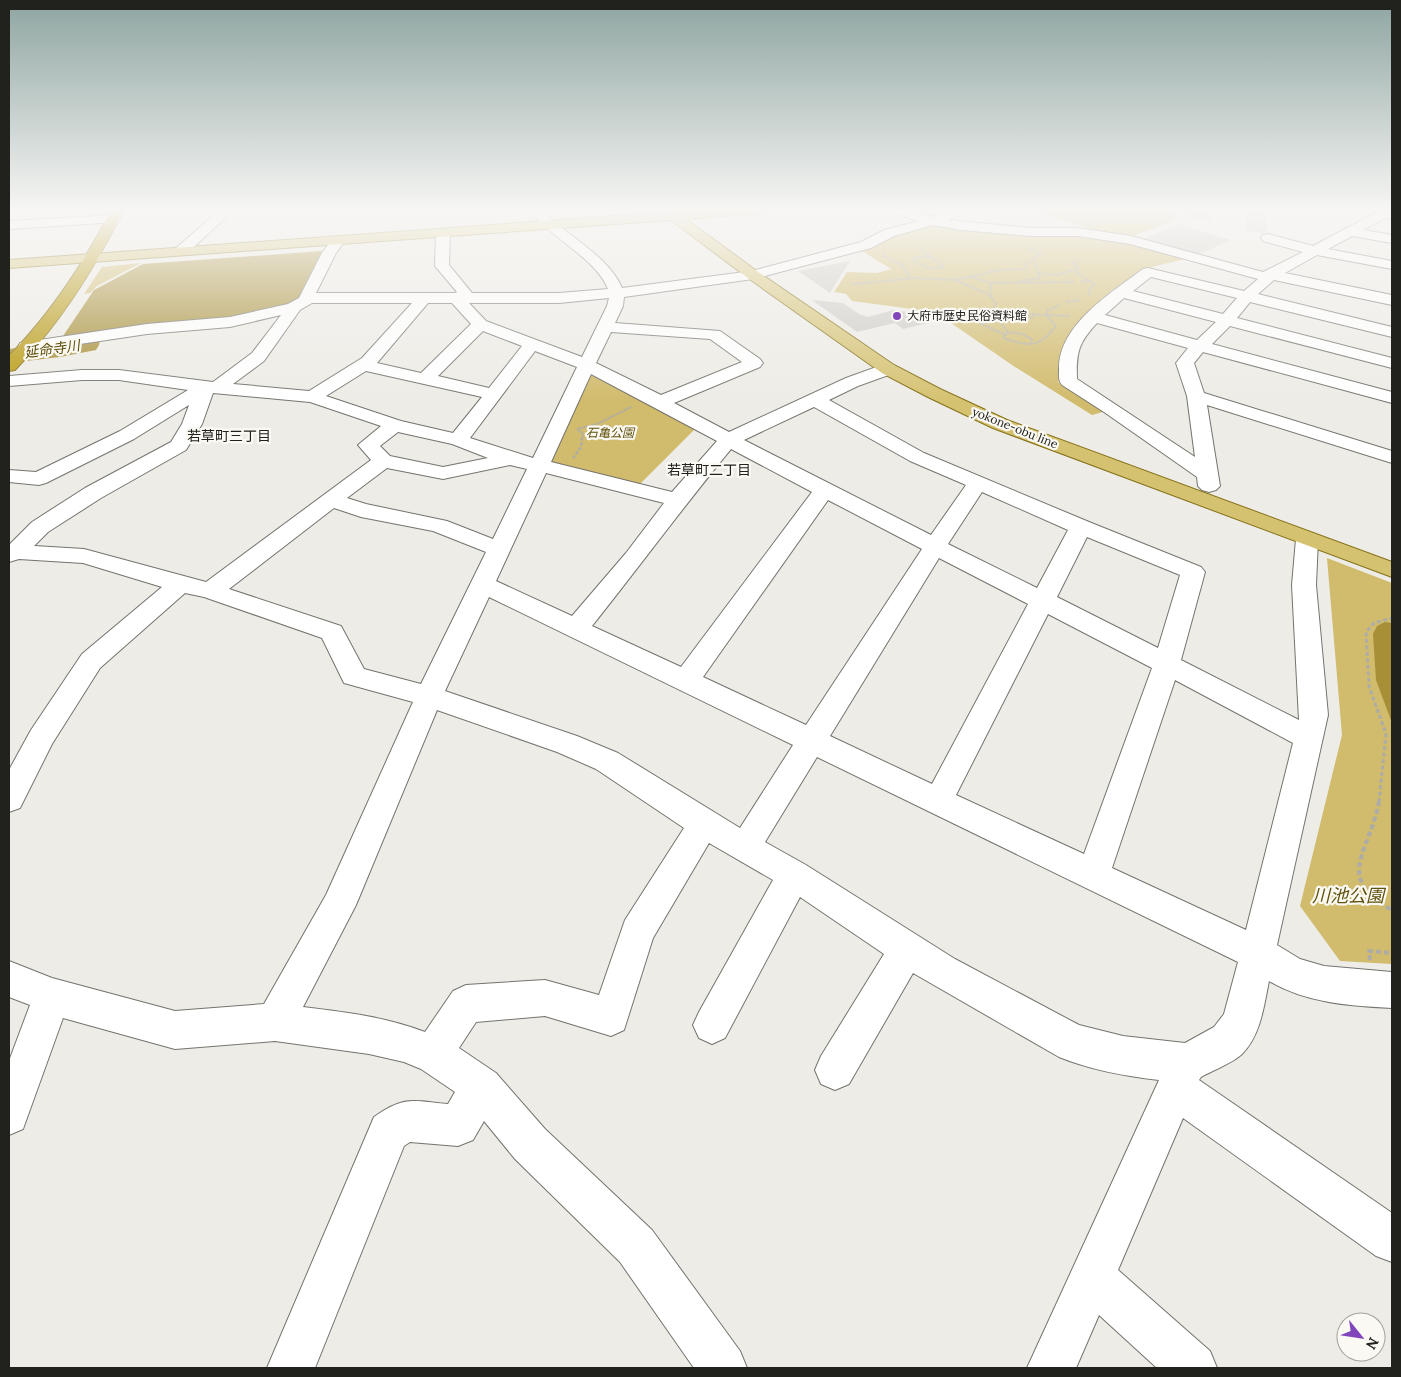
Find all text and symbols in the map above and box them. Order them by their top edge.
place label: 大府市歴史民俗資料館 [907,308,1027,323]
marker: 大府市歴史民俗資料館 [891,310,903,322]
water label: 延命寺川 [23,336,83,362]
street label: yokone-obu line [970,404,1061,452]
park label: 石亀公園 [586,425,636,440]
district label: 若草町三丁目 [187,427,271,445]
district label: 若草町二丁目 [667,461,751,479]
park label: 川池公園 [1312,884,1387,907]
north arrow [1336,1312,1386,1362]
text: N [1362,1334,1383,1353]

